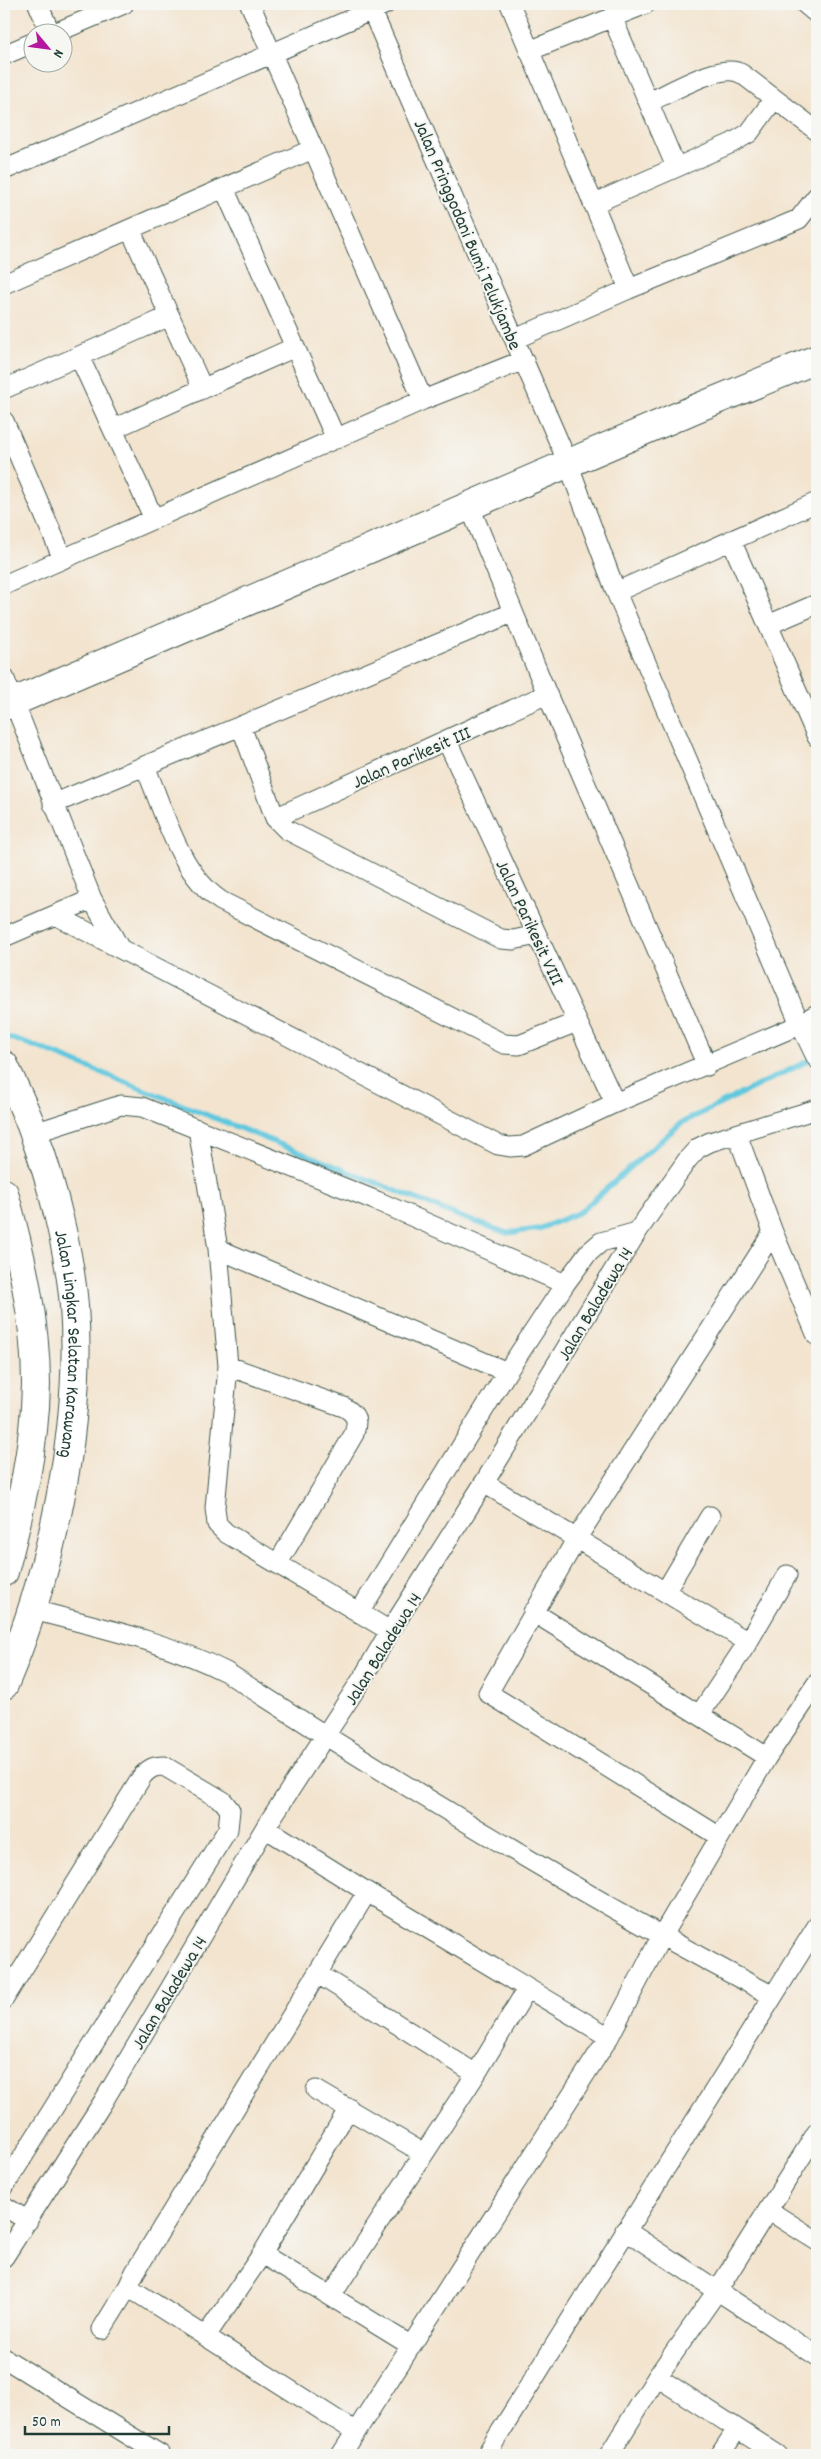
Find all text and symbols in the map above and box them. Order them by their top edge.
north arrow [22,22,72,72]
text: N [47,45,68,61]
street label: Jalan Pringgodani Bumi Telukjambe [405,116,527,355]
street label: Jalan Parikesit III [349,721,476,797]
street label: Jalan Parikesit VIII [487,856,569,991]
street label: Jalan Lingkar Selatan Karawang [45,1227,86,1460]
street label: Jalan Baladewa 14 [552,1243,642,1367]
street label: Jalan Baladewa 14 [339,1588,430,1712]
street label: Jalan Baladewa 14 [126,1932,216,2056]
scale bar [25,2404,169,2436]
text: 50 m [32,2412,61,2434]

